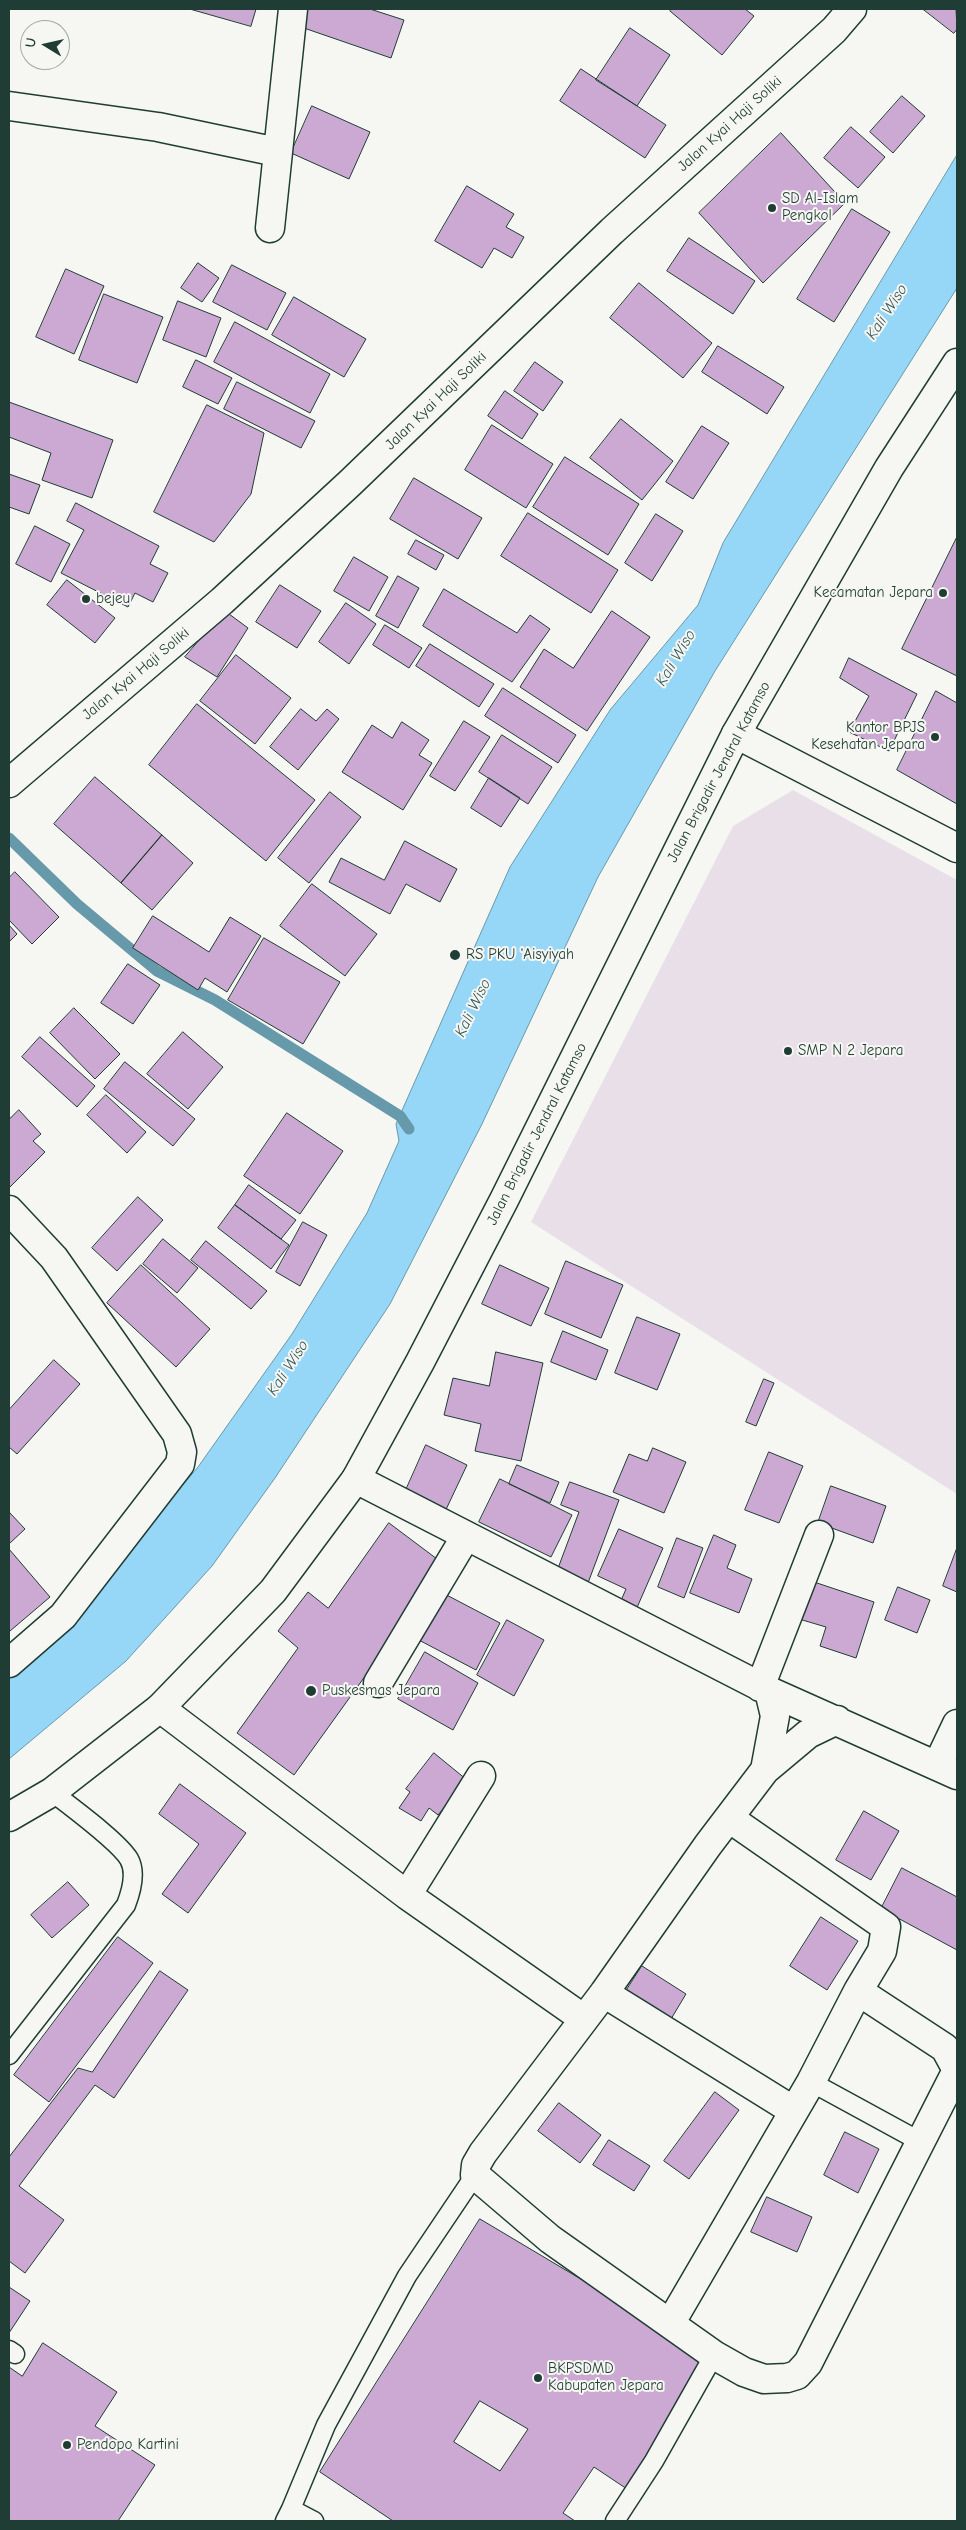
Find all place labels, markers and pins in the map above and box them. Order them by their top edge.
place label: SD Al-Islam Pengkol [782,190,858,225]
marker: SD Al-Islam Pengkol [766,202,778,214]
place label: Kecamatan Jepara [814,584,933,602]
marker: Kecamatan Jepara [937,587,949,599]
place label: bejeu [96,590,130,608]
marker: bejeu [80,593,92,605]
place label: Kantor BPJS Kesehatan Jepara [811,719,925,754]
marker: Kantor BPJS Kesehatan Jepara [929,731,941,743]
place label: RS PKU 'Aisyiyah [466,946,574,964]
marker: RS PKU 'Aisyiyah [448,948,462,962]
place label: SMP N 2 Jepara [798,1042,903,1060]
marker: SMP N 2 Jepara [782,1045,794,1057]
place label: Puskesmas Jepara [322,1682,440,1700]
marker: Puskesmas Jepara [304,1684,318,1698]
place label: BKPSDMD Kabupaten Jepara [548,2360,664,2395]
marker: BKPSDMD Kabupaten Jepara [532,2372,544,2384]
place label: Pendopo Kartini [77,2436,179,2454]
marker: Pendopo Kartini [61,2439,73,2451]

